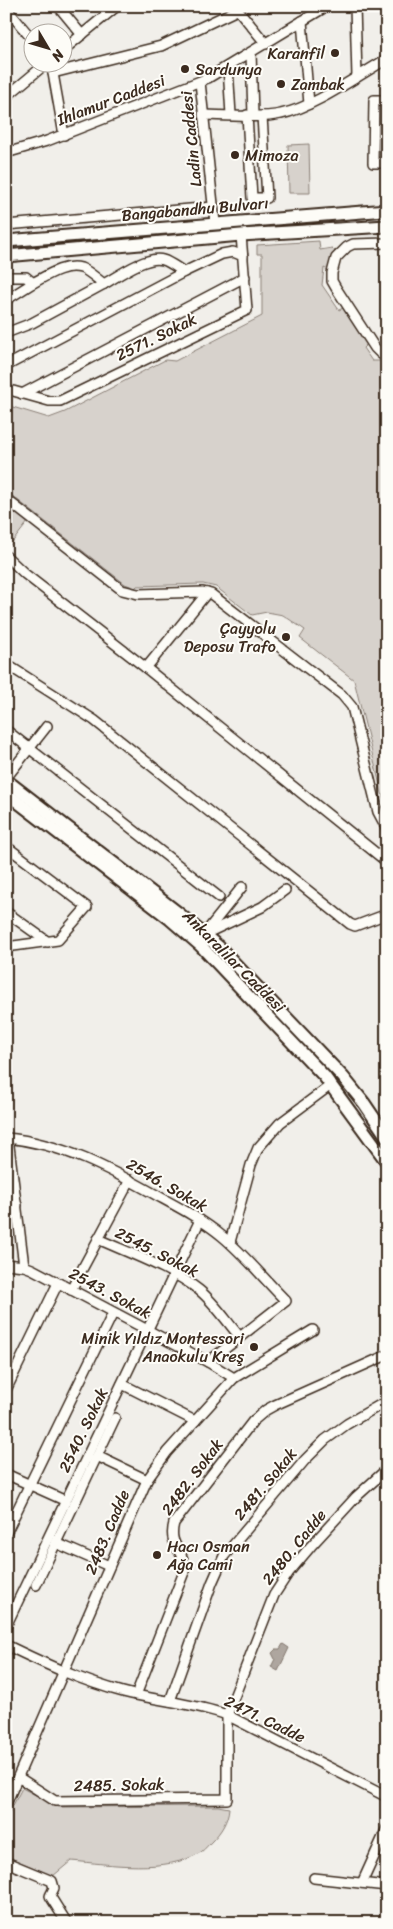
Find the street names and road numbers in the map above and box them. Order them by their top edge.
street label: Ihlamur Caddesi [52,66,170,134]
street label: Ladin Caddesi [172,89,210,188]
street label: Bangabandhu Bulvarı [120,188,270,230]
street label: 2571. Sokak [110,305,202,369]
street label: Ankaralılar Caddesi [175,902,293,1020]
street label: 2546. Sokak [121,1150,214,1220]
street label: 2545. Sokak [110,1218,205,1286]
street label: 2543. Sokak [63,1259,157,1327]
street label: 2540. Sokak [50,1382,116,1477]
street label: 2482. Sokak [153,1432,231,1522]
street label: 2481. Sokak [226,1441,305,1527]
street label: 2483. Cadde [76,1485,138,1579]
street label: 2480. Cadde [254,1502,334,1592]
street label: 2471. Cadde [219,1687,311,1751]
street label: 2485. Sokak [73,1770,165,1800]

